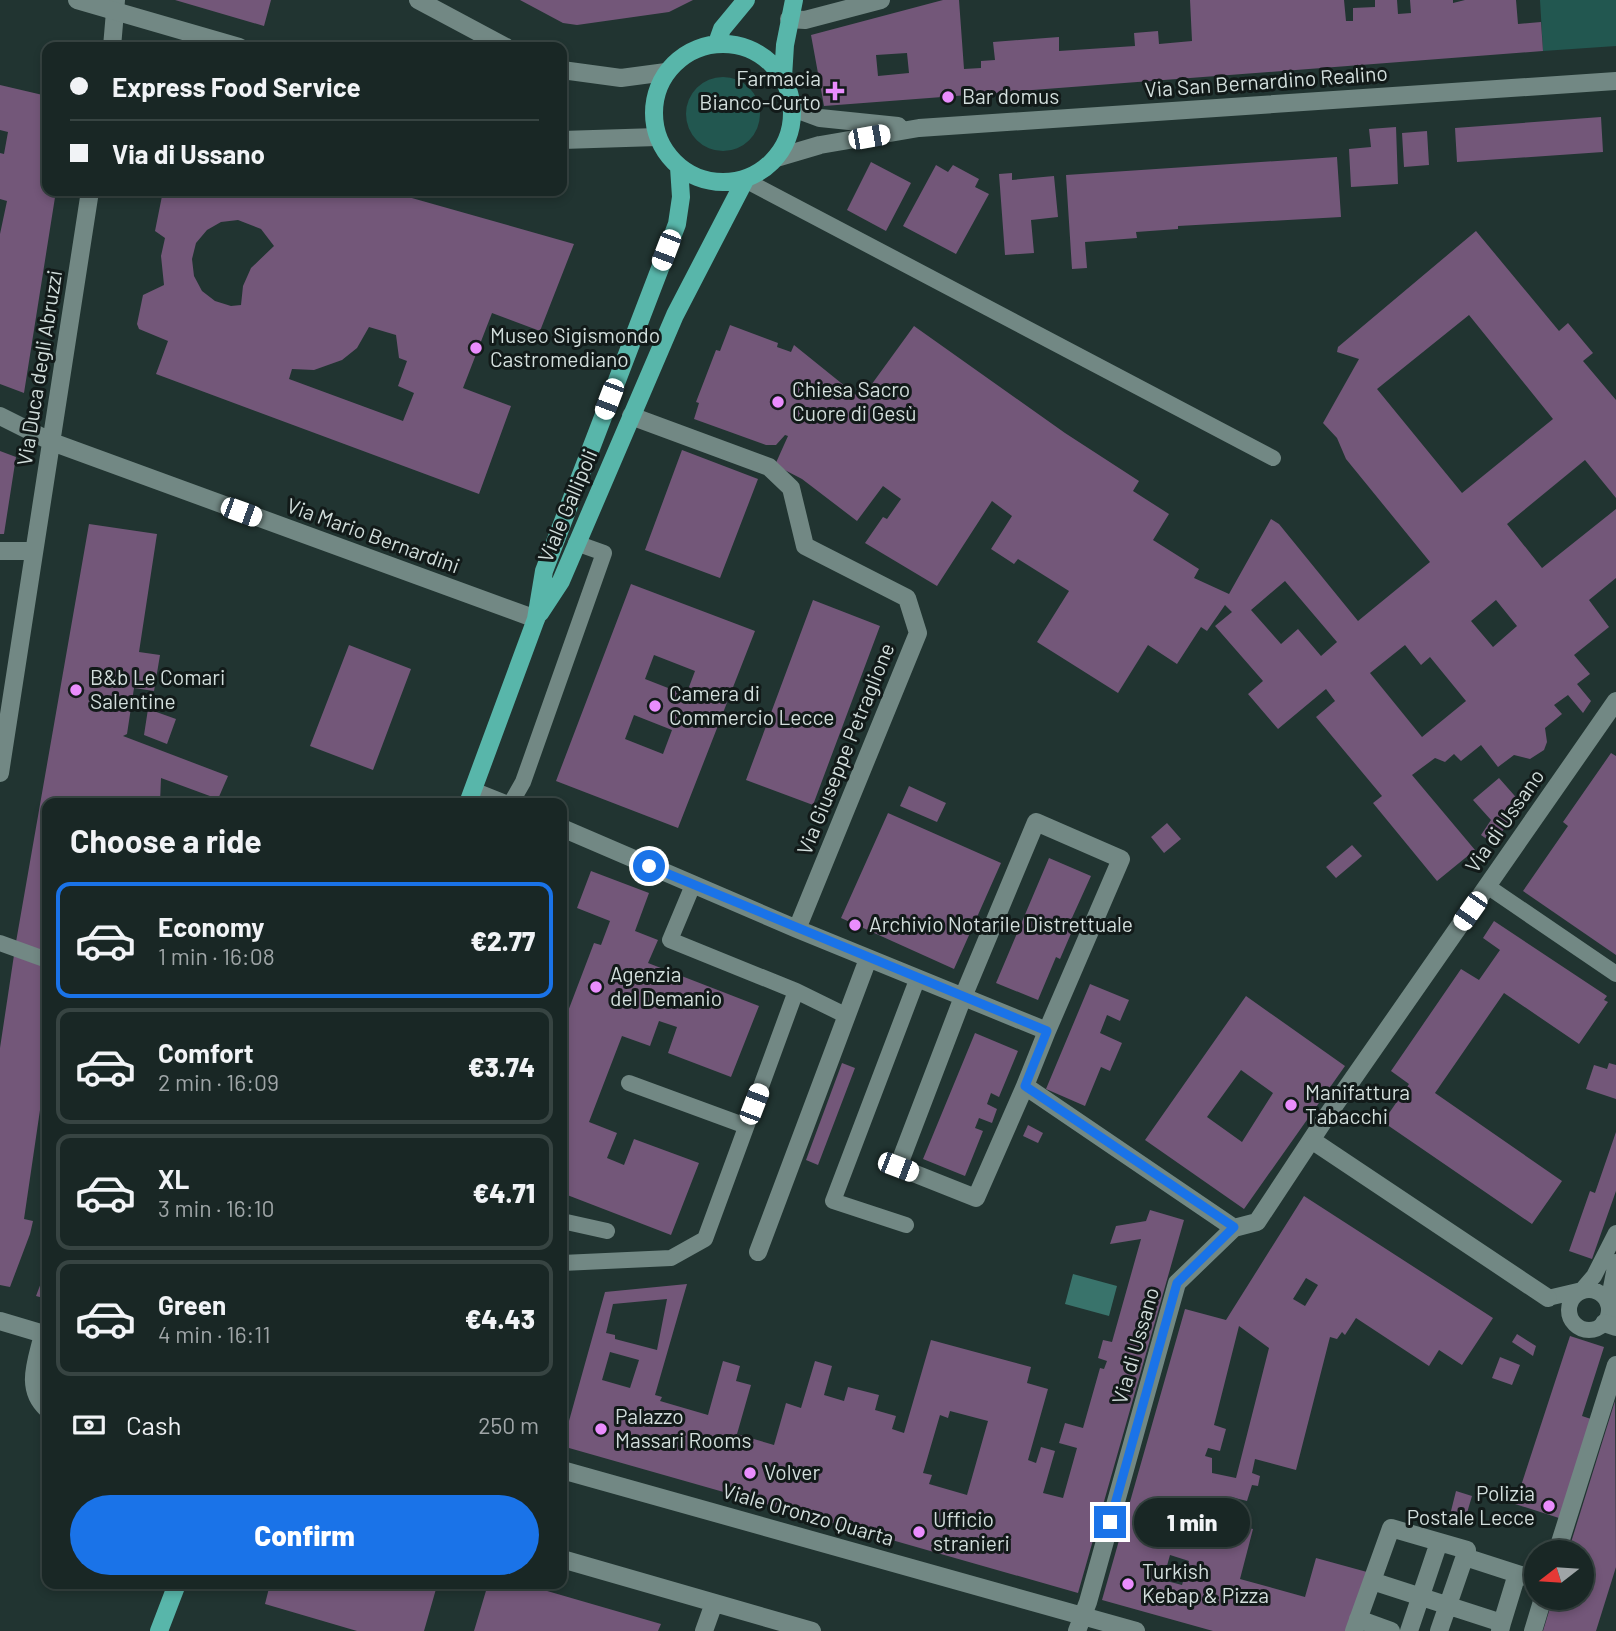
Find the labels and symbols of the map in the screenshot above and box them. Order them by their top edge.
street label: Via San Bernardino Realino [1143,60,1388,101]
place label: Farmacia Bianco-Curto [699,65,821,114]
marker: Farmacia Bianco-Curto [827,83,843,99]
place label: Bar domus [962,83,1059,108]
marker: Bar domus [940,89,956,105]
car [847,123,892,151]
car [649,227,684,273]
street label: Via Duca degli Abruzzi [11,268,66,467]
place label: Museo Sigismondo Castromediano [490,322,660,371]
marker: Museo Sigismondo Castromediano [468,340,484,356]
car [592,376,627,422]
place label: Chiesa Sacro Cuore di Gesù [792,376,917,425]
marker: Chiesa Sacro Cuore di Gesù [770,394,786,410]
street label: Viale Gallipoli [532,445,602,566]
street label: Via Mario Bernardini [284,492,463,577]
car [218,495,265,529]
street label: Via Giuseppe Petraglione [791,639,899,858]
place label: B&b Le Comari Salentine [90,664,225,713]
place label: Camera di Commercio Lecce [669,680,834,729]
marker: B&b Le Comari Salentine [68,682,84,698]
marker: Camera di Commercio Lecce [647,698,663,714]
street label: Via di Ussano [1459,764,1549,877]
route start [633,850,665,882]
car [1450,888,1491,934]
place label: Archivio Notarile Distrettuale [869,911,1133,936]
marker: Archivio Notarile Distrettuale [847,917,863,933]
place label: Agenzia del Demanio [610,961,722,1010]
marker: Agenzia del Demanio [588,979,604,995]
place label: Manifattura Tabacchi [1305,1079,1410,1128]
car [737,1081,772,1127]
marker: Manifattura Tabacchi [1283,1097,1299,1113]
car [875,1150,922,1184]
street label: Via di Ussano [1106,1284,1163,1407]
place label: Palazzo Massari Rooms [615,1403,752,1452]
marker: Palazzo Massari Rooms [593,1421,609,1437]
place label: Volver [764,1459,820,1484]
marker: Volver [742,1465,758,1481]
street label: Viale Oronzo Quarta [720,1477,897,1550]
place label: Polizia Postale Lecce [1407,1480,1535,1529]
callout: 1 min [1134,1498,1250,1546]
marker: Polizia Postale Lecce [1541,1498,1557,1514]
place label: Ufficio stranieri [933,1506,1010,1555]
route end [1094,1506,1126,1538]
marker: Ufficio stranieri [911,1524,927,1540]
north arrow [1524,1540,1594,1610]
place label: Turkish Kebap & Pizza [1142,1558,1269,1607]
marker: Turkish Kebap & Pizza [1120,1576,1136,1592]

